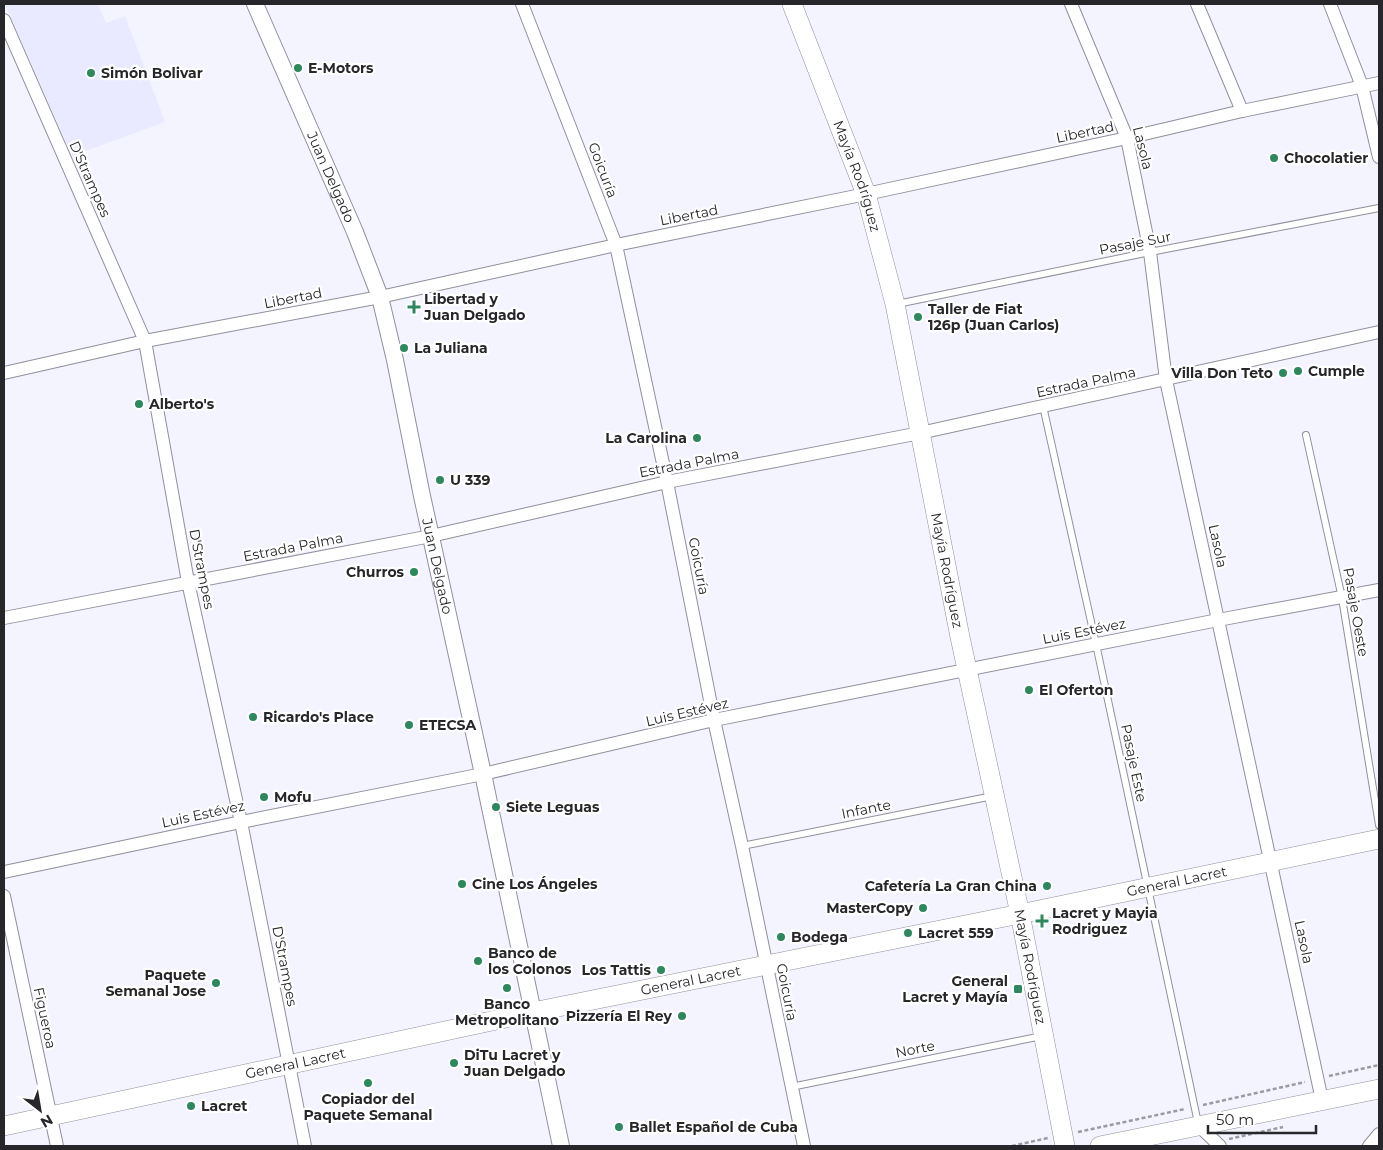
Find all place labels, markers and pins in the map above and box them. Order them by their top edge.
place label: E-Motors [308,59,374,77]
marker: E-Motors [292,62,304,74]
place label: Simón Bolivar [101,64,203,82]
marker: Simón Bolivar [85,67,97,79]
place label: Chocolatier [1284,149,1368,167]
marker: Chocolatier [1268,152,1280,164]
place label: Libertad y Juan Delgado [423,290,526,324]
place label: Taller de Fiat 126p (Juan Carlos) [928,300,1059,334]
marker: Libertad y Juan Delgado [408,301,420,313]
marker: Taller de Fiat 126p (Juan Carlos) [912,311,924,323]
place label: La Juliana [414,339,488,357]
marker: La Juliana [398,342,410,354]
place label: Cumple [1308,362,1365,380]
place label: Villa Don Teto [1170,364,1273,382]
marker: Cumple [1292,365,1304,377]
marker: Villa Don Teto [1277,367,1289,379]
place label: Alberto's [148,395,215,413]
marker: Alberto's [133,398,145,410]
place label: La Carolina [605,429,687,447]
marker: La Carolina [691,432,703,444]
place label: U 339 [450,471,490,489]
marker: U 339 [434,474,446,486]
place label: Churros [346,563,405,581]
marker: Churros [408,566,420,578]
place label: El Oferton [1039,681,1114,699]
marker: El Oferton [1023,684,1035,696]
place label: Ricardo's Place [263,708,374,726]
marker: Ricardo's Place [247,711,259,723]
place label: ETECSA [419,716,476,734]
marker: ETECSA [403,719,415,731]
place label: Mofu [274,788,312,806]
marker: Mofu [258,791,270,803]
place label: Siete Leguas [506,798,600,816]
marker: Siete Leguas [490,801,502,813]
place label: Cine Los Ángeles [472,875,598,893]
place label: Cafetería La Gran China [865,877,1037,895]
marker: Cine Los Ángeles [456,878,468,890]
marker: Cafetería La Gran China [1041,880,1053,892]
place label: MasterCopy [826,899,914,917]
marker: MasterCopy [917,902,929,914]
place label: Lacret y Mayia Rodriguez [1052,904,1158,938]
marker: Lacret y Mayia Rodriguez [1036,915,1048,927]
place label: Lacret 559 [918,924,994,942]
marker: Lacret 559 [902,927,914,939]
place label: Bodega [791,928,848,946]
marker: Bodega [775,931,787,943]
place label: Banco de los Colonos [488,944,572,978]
marker: Banco de los Colonos [472,955,484,967]
place label: Los Tattis [581,961,652,979]
marker: Los Tattis [655,964,667,976]
place label: Paquete Semanal Jose [105,966,206,1000]
place label: General Lacret y Mayía [902,972,1008,1006]
marker: Paquete Semanal Jose [210,977,222,989]
marker: Banco Metropolitano [501,982,513,994]
marker: General Lacret y Mayía [1012,983,1024,995]
place label: Banco Metropolitano [455,995,559,1029]
place label: Pizzería El Rey [566,1007,673,1025]
marker: Pizzería El Rey [676,1010,688,1022]
place label: DiTu Lacret y Juan Delgado [463,1046,566,1080]
marker: DiTu Lacret y Juan Delgado [448,1057,460,1069]
marker: Copiador del Paquete Semanal [362,1077,374,1089]
place label: Copiador del Paquete Semanal [303,1090,433,1124]
place label: Lacret [201,1097,247,1115]
marker: Lacret [185,1100,197,1112]
place label: Ballet Español de Cuba [629,1118,798,1136]
marker: Ballet Español de Cuba [613,1121,625,1133]

